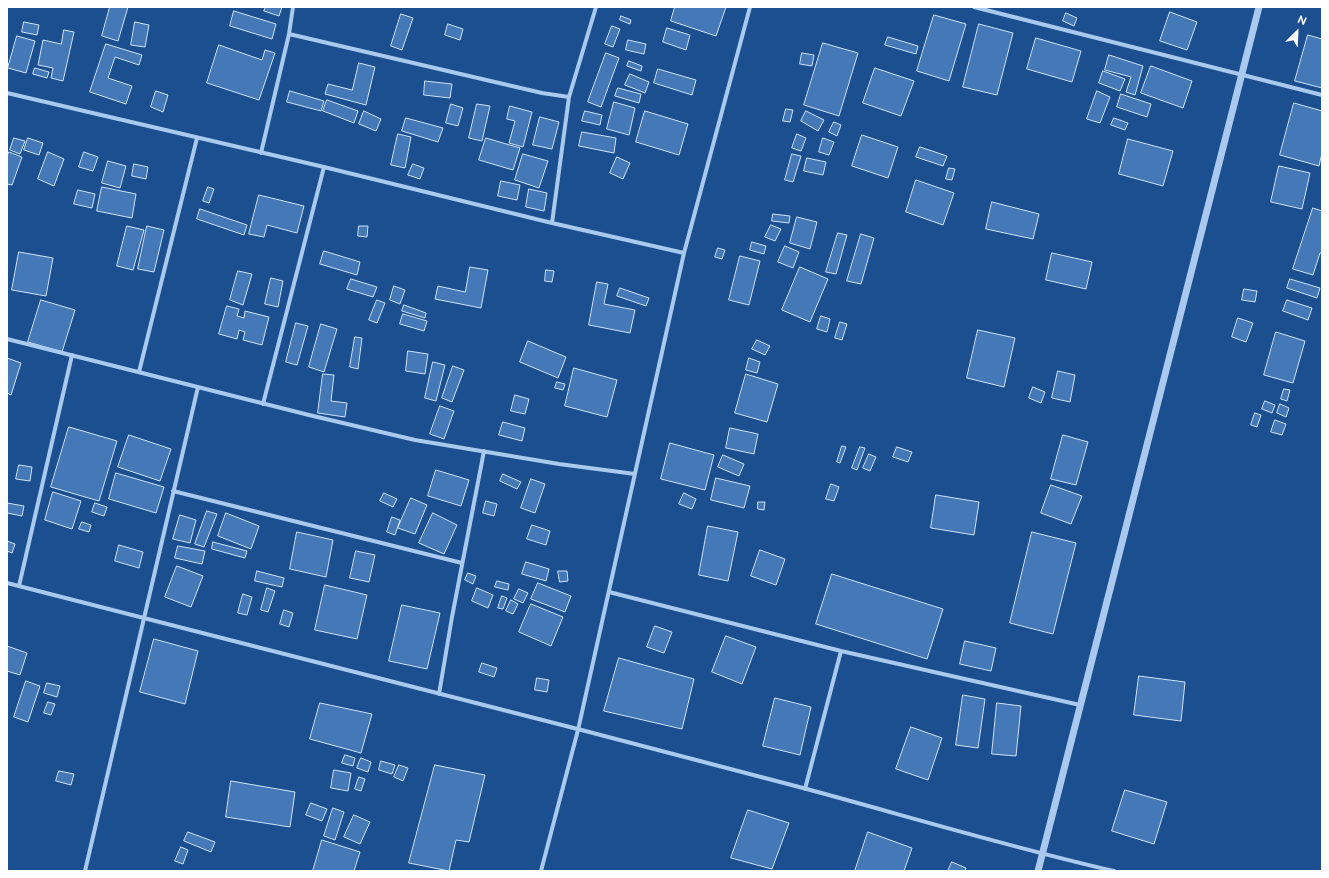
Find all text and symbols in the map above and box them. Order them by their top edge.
north arrow [1277,12,1317,52]
text: N [1296,13,1309,28]

